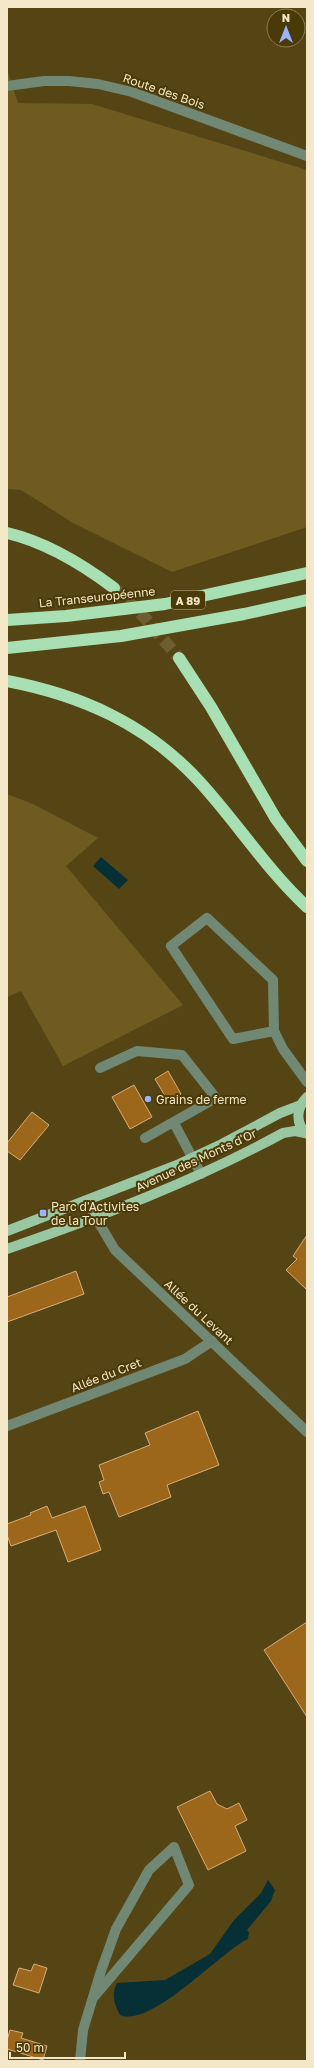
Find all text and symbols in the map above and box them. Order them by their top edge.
north arrow [266,8,306,48]
text: N [282,11,290,24]
street label: Route des Bois [121,70,207,112]
street label: La Transeuropéenne [38,583,156,611]
road number: A 89 [171,591,205,609]
place label: Grains de ferme [156,1092,247,1107]
marker: Grains de ferme [143,1094,153,1104]
street label: Avenue des Monts d'Or [133,1125,259,1195]
place label: Parc d'Activites de la Tour [51,1199,139,1228]
marker: Parc d'Activites de la Tour [38,1208,48,1218]
street label: Allée du Levant [161,1276,237,1348]
street label: Allée du Cret [69,1355,144,1395]
scale bar [10,2034,125,2060]
text: 50 m [16,2040,44,2055]

